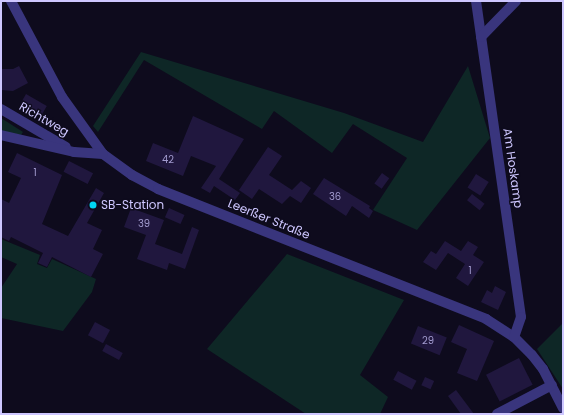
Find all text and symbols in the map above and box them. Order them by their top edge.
street label: Richtweg [17,99,71,139]
street label: Am Hoskamp [500,127,526,209]
house number: 42 [162,154,174,166]
house number: 1 [33,167,37,179]
house number: 36 [329,191,341,203]
street label: Leerßer Straße [226,196,312,242]
place label: SB-Station [101,198,164,212]
marker: SB-Station [88,200,98,210]
house number: 39 [138,218,150,230]
house number: 1 [468,265,472,277]
house number: 29 [422,335,434,347]

